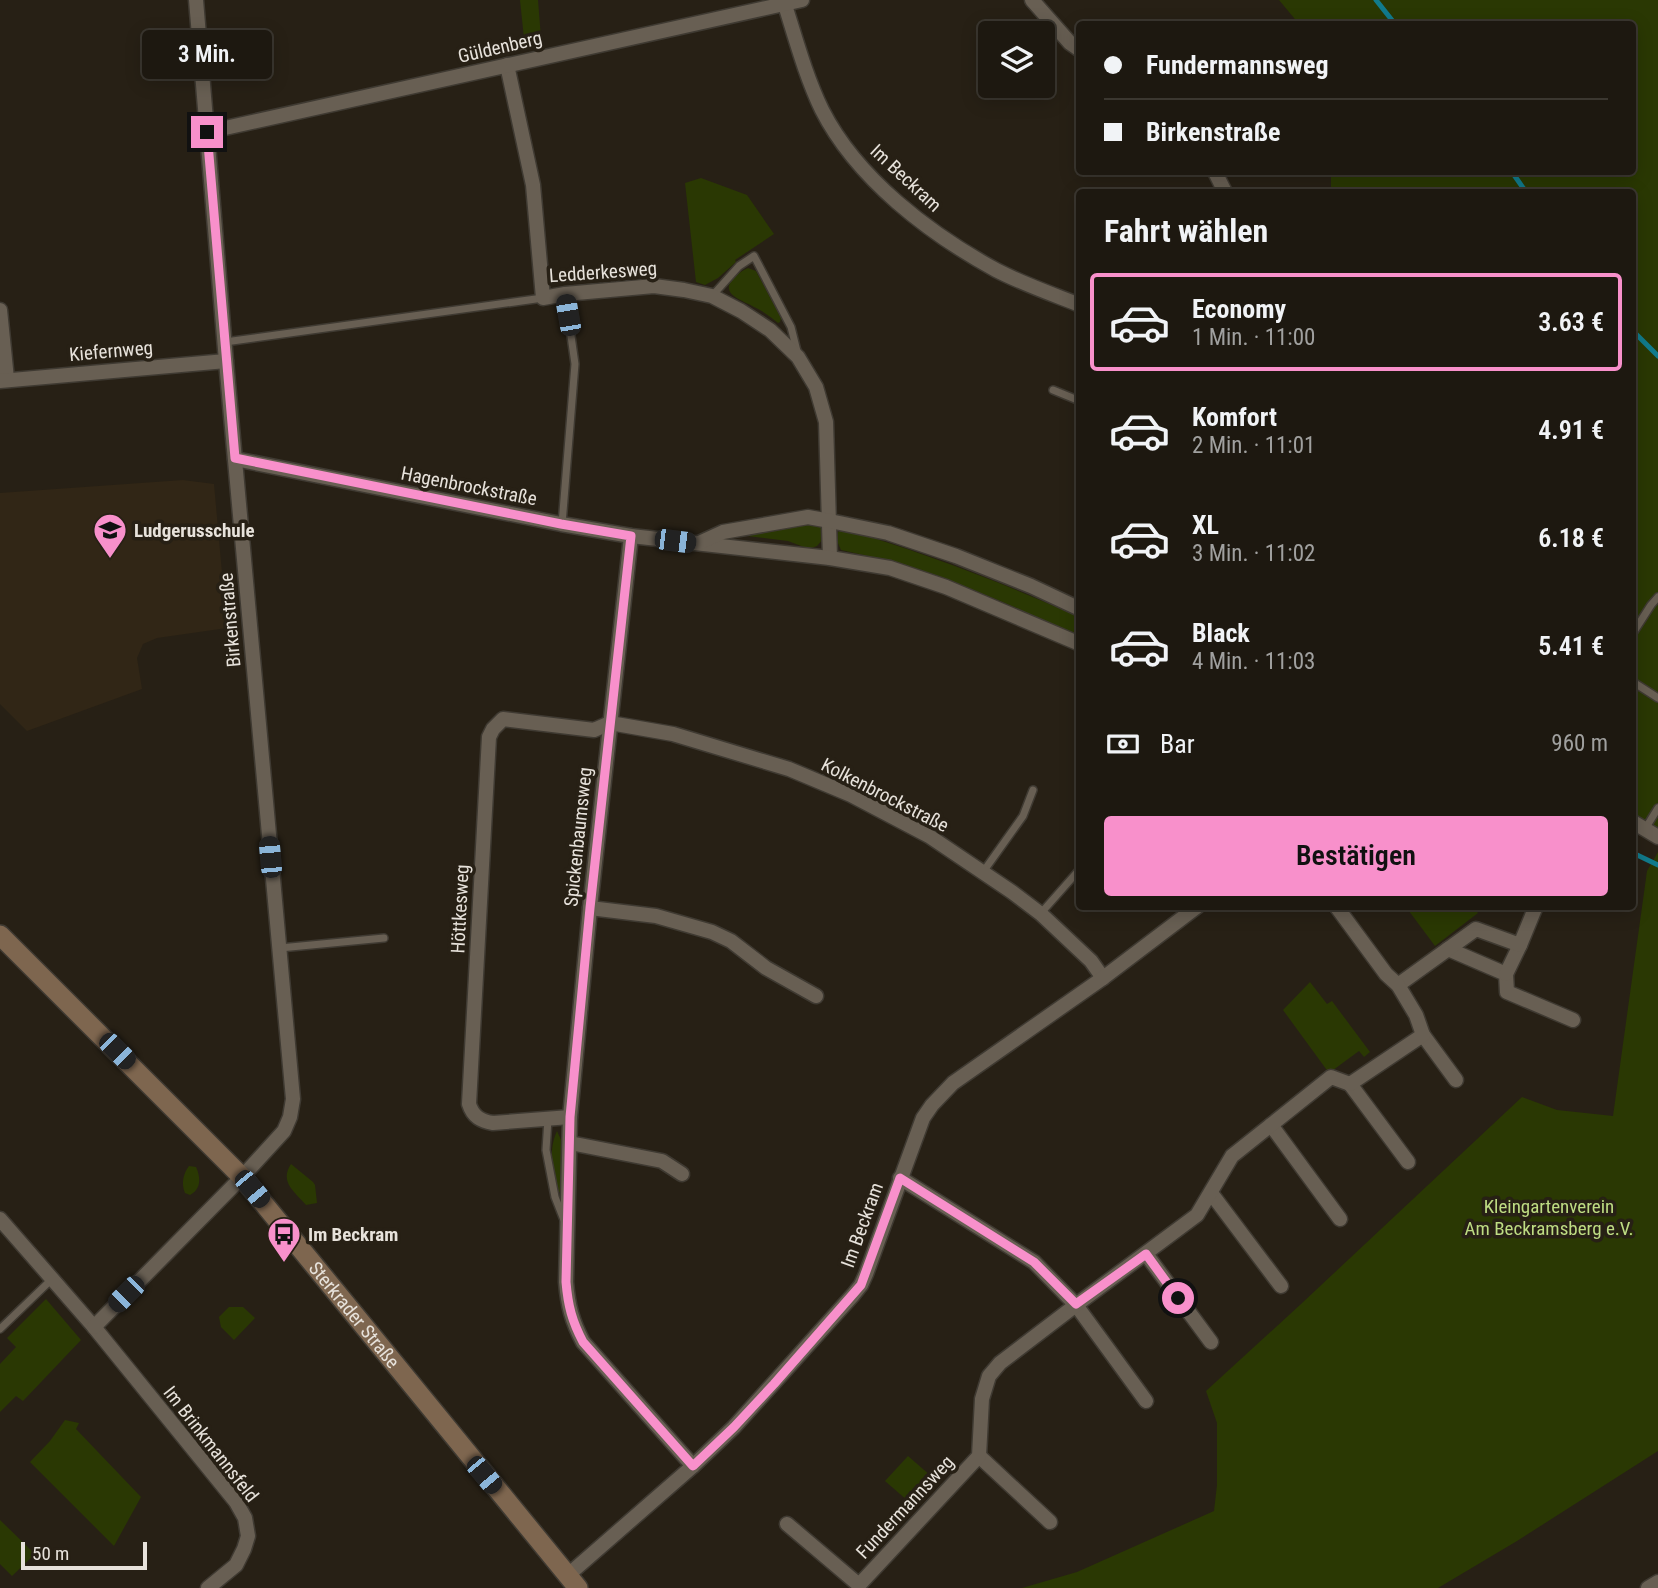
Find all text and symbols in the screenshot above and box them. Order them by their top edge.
map controls [978,21,1055,98]
button: layers [978,21,1055,98]
street label: Güldenberg [456,26,544,68]
callout: 3 Min. [142,31,272,80]
text: 3 Min. [178,41,236,68]
text: Fundermannsweg [1146,50,1329,80]
route end [191,116,223,148]
text: Birkenstraße [1146,117,1280,147]
street label: Im Beckram [866,139,946,217]
text: Fahrt wählen [1104,212,1268,250]
street label: Ledderkesweg [548,257,658,287]
icon: car [1108,291,1171,354]
car [555,292,582,338]
text: Economy [1192,294,1286,324]
text: 3.63 € [1538,307,1604,337]
text: 1 Min. · 11:00 [1192,324,1315,351]
street label: Kiefernweg [68,336,154,366]
icon: car [1108,399,1171,462]
text: Komfort [1192,402,1277,432]
text: 4.91 € [1538,415,1604,445]
text: 2 Min. · 11:01 [1192,432,1315,459]
street label: Hagenbrockstraße [399,462,539,510]
icon: car [1108,507,1171,570]
text: XL [1192,510,1219,540]
school or university icon: Ludgerusschule [91,511,129,560]
place label: Ludgerusschule [134,519,255,542]
text: 6.18 € [1538,523,1604,553]
car [653,528,698,554]
text: 3 Min. · 11:02 [1192,540,1315,567]
street label: Birkenstraße [214,572,246,668]
icon: car [1108,615,1171,678]
text: Black [1192,618,1250,648]
text: 5.41 € [1538,631,1604,661]
text: 4 Min. · 11:03 [1192,648,1315,675]
icon: cash [1104,725,1142,763]
text: Bar [1160,729,1195,759]
text: 960 m [1551,730,1608,757]
street label: Kolkenbrockstraße [817,753,953,837]
street label: Spickenbaumsweg [559,766,597,908]
button: Bestätigen [1104,816,1608,896]
car [258,835,283,879]
street label: Höttkesweg [446,864,474,954]
car [95,1029,140,1073]
car [231,1166,274,1212]
street label: Im Beckram [836,1179,888,1271]
park label: Kleingartenverein Am Beckramsberg e.V. [1465,1195,1633,1240]
bus stop icon: Im Beckram [265,1215,303,1264]
place label: Im Beckram [308,1223,398,1246]
street label: Sterkrader Straße [304,1257,405,1373]
car [104,1272,149,1316]
route start [1162,1282,1194,1314]
street label: Im Brinkmannsfeld [159,1381,263,1507]
street label: Fundermannsweg [851,1451,959,1563]
car [463,1452,506,1498]
scale bar [21,1539,147,1571]
text: 50 m [32,1542,69,1565]

